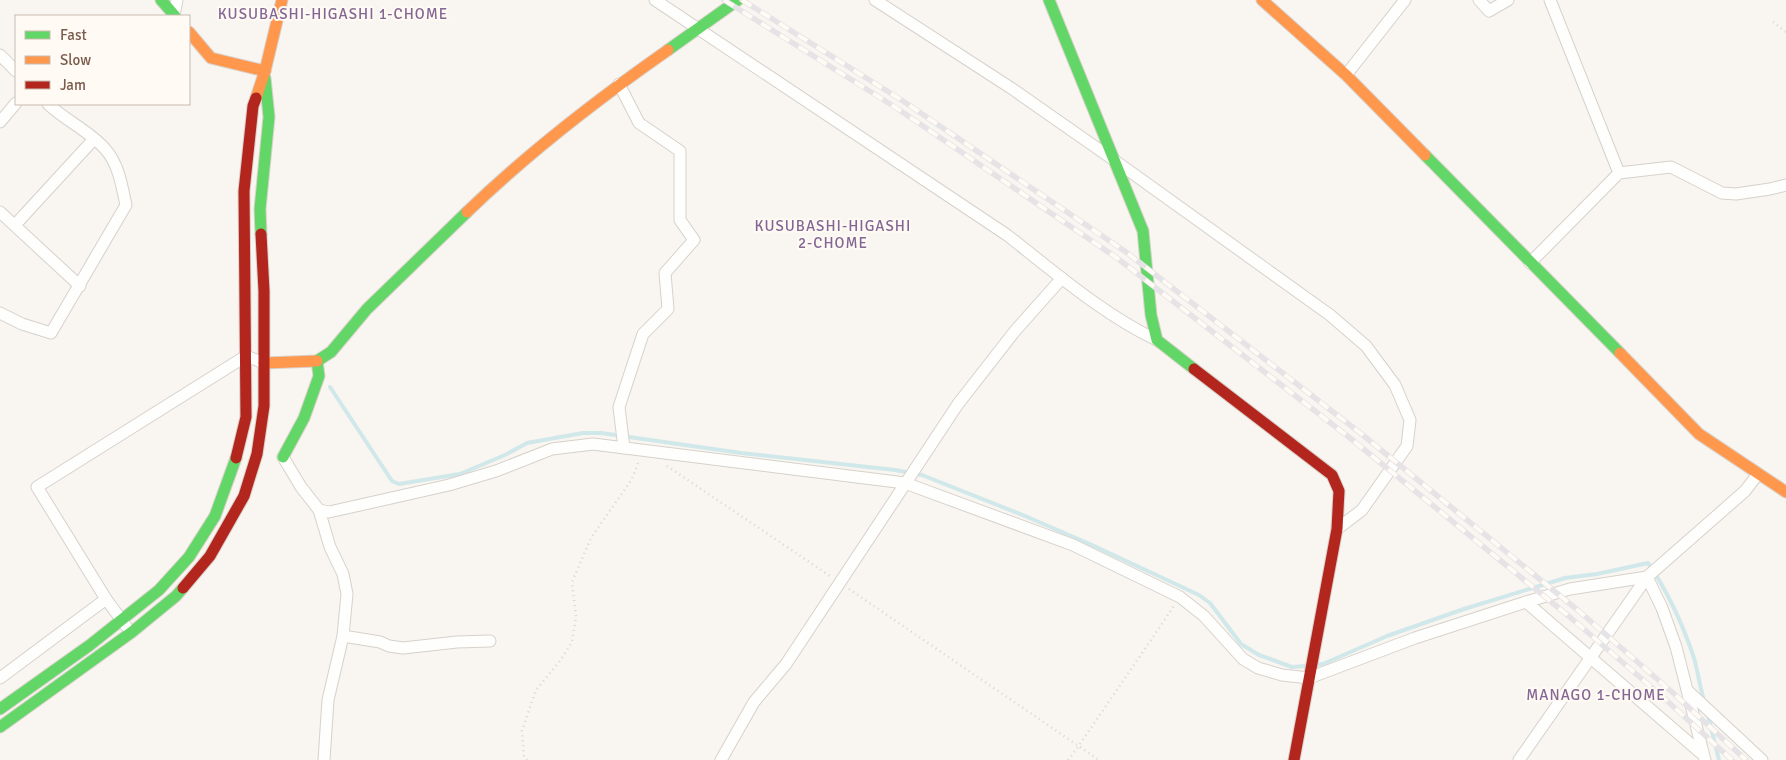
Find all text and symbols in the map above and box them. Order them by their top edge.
district label: KUSUBASHI-HIGASHI 1-CHOME [218,5,448,23]
legend [15,15,190,105]
text: Fast [60,26,87,44]
text: Slow [60,51,91,69]
text: Jam [60,76,86,94]
district label: KUSUBASHI-HIGASHI 2-CHOME [755,217,911,252]
district label: MANAGO 1-CHOME [1526,686,1666,704]

